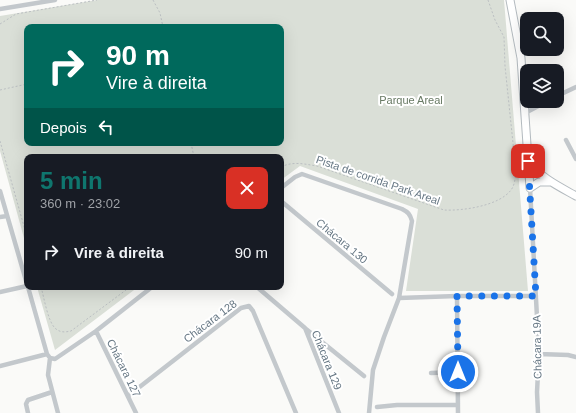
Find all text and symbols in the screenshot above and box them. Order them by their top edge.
map controls [520,12,564,108]
button: search [520,12,564,56]
icon: right [40,40,92,92]
text: 90 m [106,40,170,71]
button: layers [520,64,564,108]
text: Vire à direita [106,73,207,93]
park label: Parque Areal [379,94,443,106]
icon: left [95,116,117,138]
text: Depois [40,119,87,136]
pin [511,144,545,178]
icon: arrive [517,150,539,172]
street label: Pista de corrida Park Areal [314,153,442,207]
text: 5 min [40,167,103,194]
button: close [226,167,268,209]
text: 360 m · 23:02 [40,196,120,211]
street label: Chácara 130 [314,216,370,266]
icon: right [40,241,62,263]
text: Vire à direita [74,244,164,261]
text: 90 m [235,244,268,261]
street label: Chácara 128 [181,297,239,345]
street label: Chácara 19A [530,314,544,379]
street label: Chácara 129 [310,329,344,391]
street label: Chácara 127 [105,337,143,399]
position arrow [437,351,479,393]

